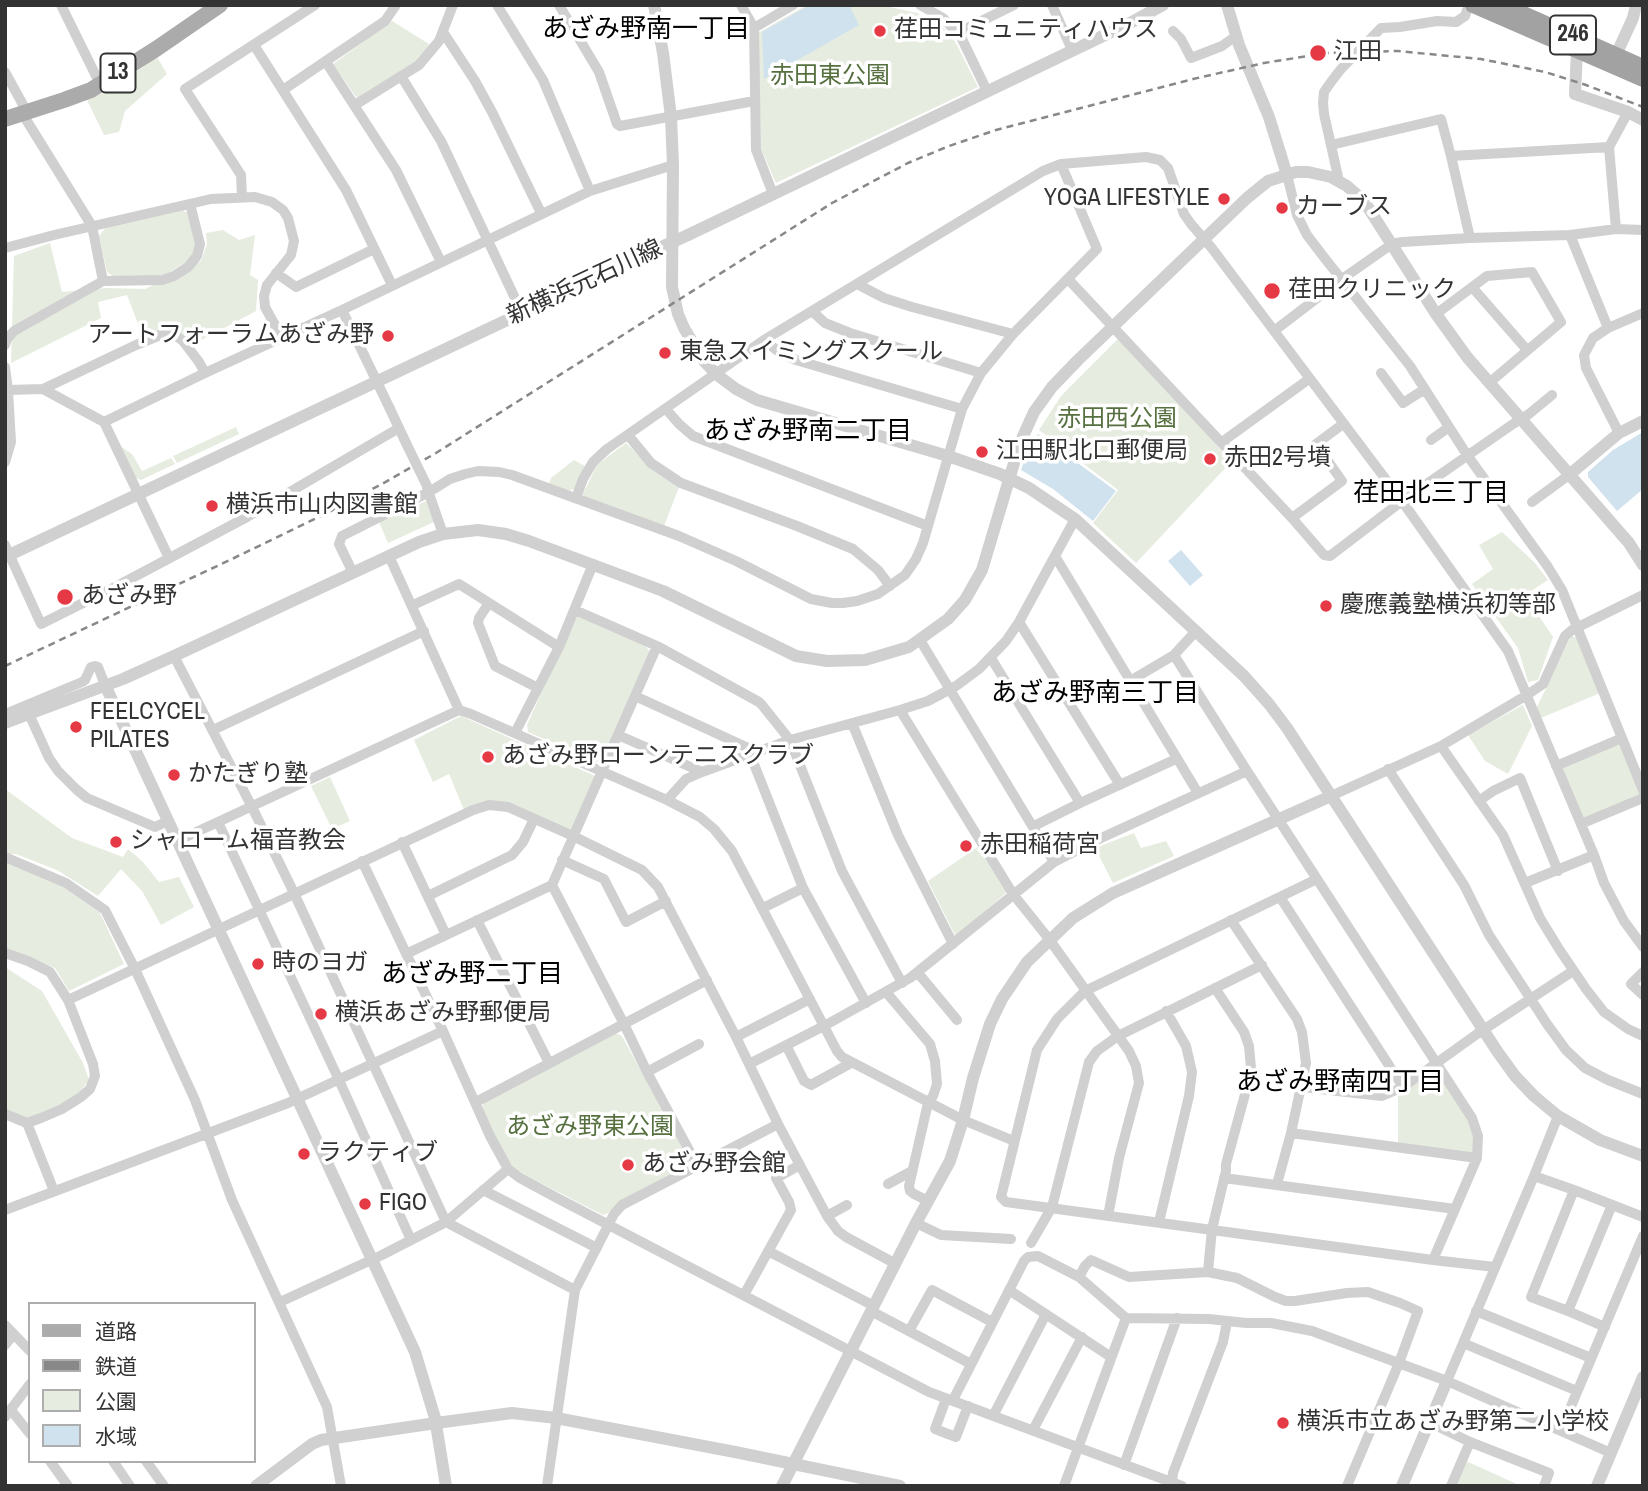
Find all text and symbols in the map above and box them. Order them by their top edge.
district label: あざみ野南一丁目 [542,14,750,46]
road number: 246 [1550,16,1596,54]
place label: 荏田コミュニティハウス [894,17,1158,45]
marker: 荏田コミュニティハウス [872,23,888,39]
place label: 江田 [1334,39,1382,67]
marker: 江田 [1308,43,1328,63]
road number: 13 [100,54,136,92]
park label: 赤田東公園 [770,63,890,91]
place label: YOGA LIFESTYLE [1044,185,1210,213]
marker: YOGA LIFESTYLE [1216,191,1232,207]
place label: カーブス [1296,194,1392,222]
marker: カーブス [1274,200,1290,216]
street label: 新横浜元石川線 [503,234,667,332]
place label: 荏田クリニック [1288,277,1456,305]
marker: 荏田クリニック [1262,281,1282,301]
place label: アートフォーラムあざみ野 [87,322,374,350]
marker: アートフォーラムあざみ野 [380,328,396,344]
place label: 東急スイミングスクール [679,339,943,367]
marker: 東急スイミングスクール [657,345,673,361]
park label: 赤田西公園 [1057,406,1177,434]
district label: あざみ野南二丁目 [704,416,912,448]
place label: 江田駅北口郵便局 [996,438,1188,466]
marker: 江田駅北口郵便局 [974,444,990,460]
place label: 赤田2号墳 [1224,445,1331,473]
marker: 赤田2号墳 [1202,451,1218,467]
district label: 荏田北三丁目 [1353,478,1509,510]
place label: 横浜市山内図書館 [226,492,418,520]
marker: 横浜市山内図書館 [204,498,220,514]
place label: あざみ野 [81,583,177,611]
marker: あざみ野 [55,587,75,607]
place label: 慶應義塾横浜初等部 [1340,592,1556,620]
marker: 慶應義塾横浜初等部 [1318,598,1334,614]
district label: あざみ野南三丁目 [991,678,1199,710]
place label: FEELCYCEL PILATES [90,699,205,755]
marker: FEELCYCEL PILATES [68,719,84,735]
place label: あざみ野ローンテニスクラブ [502,743,814,771]
marker: あざみ野ローンテニスクラブ [480,749,496,765]
place label: かたぎり塾 [188,761,308,789]
marker: かたぎり塾 [166,767,182,783]
place label: シャローム福音教会 [130,828,346,856]
place label: 赤田稲荷宮 [980,832,1100,860]
marker: シャローム福音教会 [108,834,124,850]
marker: 赤田稲荷宮 [958,838,974,854]
place label: 時のヨガ [272,950,368,978]
marker: 時のヨガ [250,956,266,972]
district label: あざみ野二丁目 [381,959,563,991]
place label: 横浜あざみ野郵便局 [335,1000,551,1028]
marker: 横浜あざみ野郵便局 [313,1006,329,1022]
district label: あざみ野南四丁目 [1236,1067,1444,1099]
park label: あざみ野東公園 [506,1114,674,1142]
place label: ラクティブ [318,1140,438,1168]
marker: ラクティブ [296,1146,312,1162]
place label: あざみ野会館 [642,1151,786,1179]
marker: あざみ野会館 [620,1157,636,1173]
place label: FIGO [379,1190,427,1218]
marker: FIGO [357,1196,373,1212]
legend [28,1302,256,1463]
text: 道路 [95,1317,137,1346]
text: 鉄道 [95,1352,137,1381]
text: 公園 [95,1387,137,1416]
place label: 横浜市立あざみ野第二小学校 [1297,1409,1609,1437]
marker: 横浜市立あざみ野第二小学校 [1275,1415,1291,1431]
text: 水域 [95,1422,137,1451]

